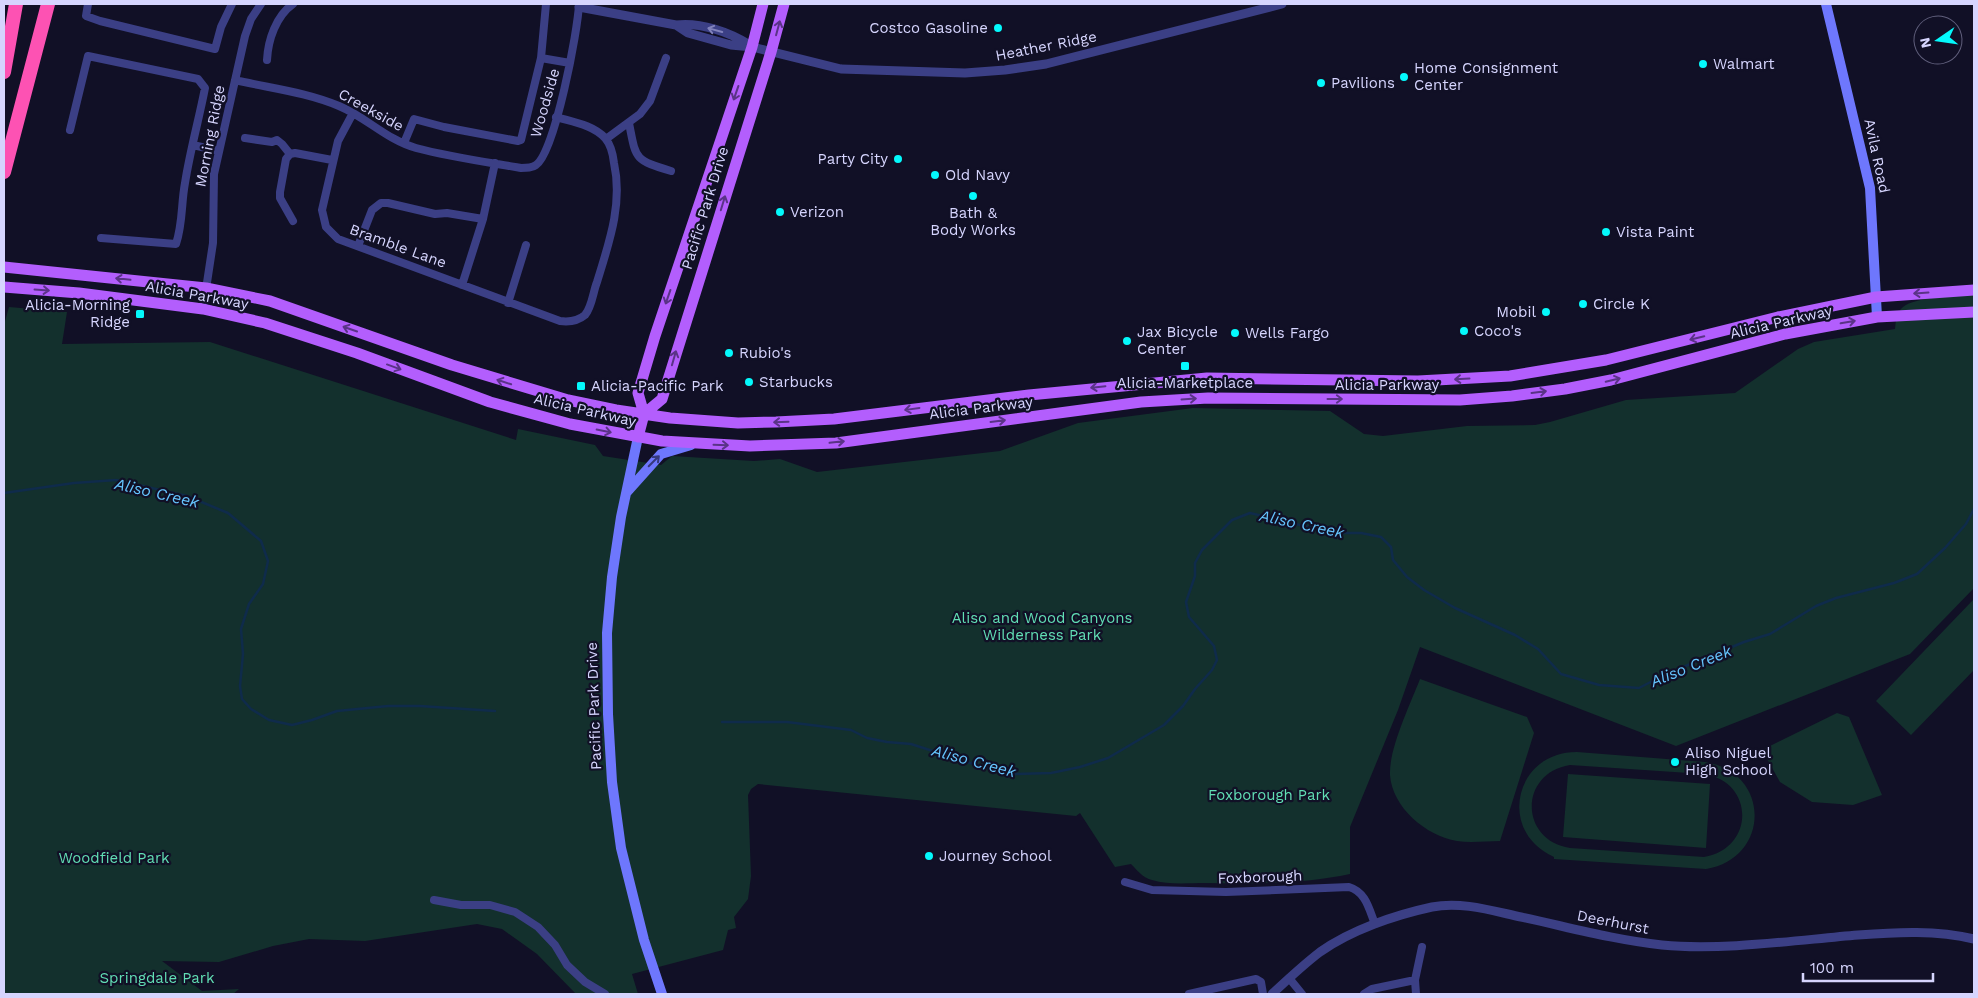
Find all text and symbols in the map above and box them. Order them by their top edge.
north arrow [1913,15,1963,65]
place label: Costco Gasoline [869,19,988,37]
one-way arrow [774,20,783,36]
marker: Costco Gasoline [992,22,1004,34]
one-way arrow [708,25,724,34]
street label: Heather Ridge [994,27,1098,65]
text: N [1916,36,1934,50]
place label: Walmart [1713,55,1775,73]
marker: Walmart [1697,58,1709,70]
place label: Home Consignment Center [1414,59,1559,94]
street label: Woodside [527,66,563,140]
marker: Home Consignment Center [1398,71,1410,83]
place label: Pavilions [1331,74,1395,92]
marker: Pavilions [1315,77,1327,89]
street label: Morning Ridge [191,84,229,188]
street label: Creekside [335,85,407,135]
one-way arrow [731,85,741,101]
street label: Avila Road [1860,117,1894,195]
street label: Pacific Park Drive [678,144,732,272]
place label: Party City [818,150,888,168]
marker: Party City [892,153,904,165]
place label: Old Navy [945,166,1010,184]
marker: Old Navy [929,169,941,181]
marker: Bath & Body Works [967,190,979,202]
one-way arrow [718,195,728,211]
place label: Verizon [790,203,844,221]
place label: Bath & Body Works [930,204,1016,239]
marker: Verizon [774,206,786,218]
street label: Bramble Lane [347,220,449,272]
place label: Vista Paint [1616,223,1695,241]
marker: Vista Paint [1600,226,1612,238]
one-way arrow [115,274,131,284]
street label: Alicia Parkway [144,277,250,313]
one-way arrow [33,285,49,294]
one-way arrow [1913,288,1929,298]
one-way arrow [663,289,672,304]
place label: Circle K [1593,295,1650,313]
place label: Alicia-Morning Ridge [25,296,130,331]
marker: Circle K [1577,298,1589,310]
street label: Alicia Parkway [1728,301,1834,343]
place label: Mobil [1496,303,1536,321]
marker: Mobil [1540,306,1552,318]
marker: Alicia-Morning Ridge [134,308,146,320]
one-way arrow [1840,317,1856,327]
place label: Coco's [1474,322,1522,340]
place label: Jax Bicycle Center [1137,323,1218,358]
one-way arrow [343,324,359,333]
place label: Wells Fargo [1245,324,1329,342]
marker: Coco's [1458,325,1470,337]
marker: Wells Fargo [1229,327,1241,339]
one-way arrow [1689,333,1705,343]
marker: Jax Bicycle Center [1121,335,1133,347]
place label: Rubio's [739,344,792,362]
marker: Rubio's [723,347,735,359]
one-way arrow [670,350,679,366]
marker: Alicia-Marketplace [1179,360,1191,372]
one-way arrow [385,363,401,372]
place label: Starbucks [759,373,833,391]
place label: Alicia-Marketplace [1117,374,1253,392]
one-way arrow [1454,375,1470,384]
one-way arrow [1604,375,1620,384]
one-way arrow [497,376,513,386]
marker: Starbucks [743,376,755,388]
street label: Alicia Parkway [1335,376,1440,394]
place label: Alicia-Pacific Park [591,377,724,395]
marker: Alicia-Pacific Park [575,380,587,392]
one-way arrow [1090,383,1106,392]
one-way arrow [1530,387,1546,397]
street label: Alicia Parkway [532,389,638,431]
street label: Alicia Parkway [928,393,1034,423]
one-way arrow [1181,394,1197,403]
one-way arrow [1326,394,1343,404]
one-way arrow [904,404,920,414]
one-way arrow [990,416,1006,426]
one-way arrow [773,418,789,427]
one-way arrow [596,426,612,436]
one-way arrow [829,437,845,447]
one-way arrow [713,441,729,450]
one-way arrow [647,455,660,467]
water label: Aliso Creek [112,474,202,512]
water label: Aliso Creek [1257,506,1347,542]
park label: Aliso and Wood Canyons Wilderness Park [952,609,1132,644]
water label: Aliso Creek [1647,641,1736,691]
street label: Pacific Park Drive [583,642,605,770]
water label: Aliso Creek [929,740,1019,782]
place label: Aliso Niguel High School [1685,744,1773,779]
marker: Aliso Niguel High School [1669,756,1681,768]
park label: Foxborough Park [1208,786,1331,804]
place label: Journey School [939,847,1052,865]
park label: Woodfield Park [58,849,170,867]
marker: Journey School [923,850,935,862]
street label: Foxborough [1217,867,1303,887]
street label: Deerhurst [1576,906,1651,938]
scale bar [1803,950,1933,982]
text: 100 m [1810,959,1854,977]
park label: Springdale Park [100,969,215,987]

